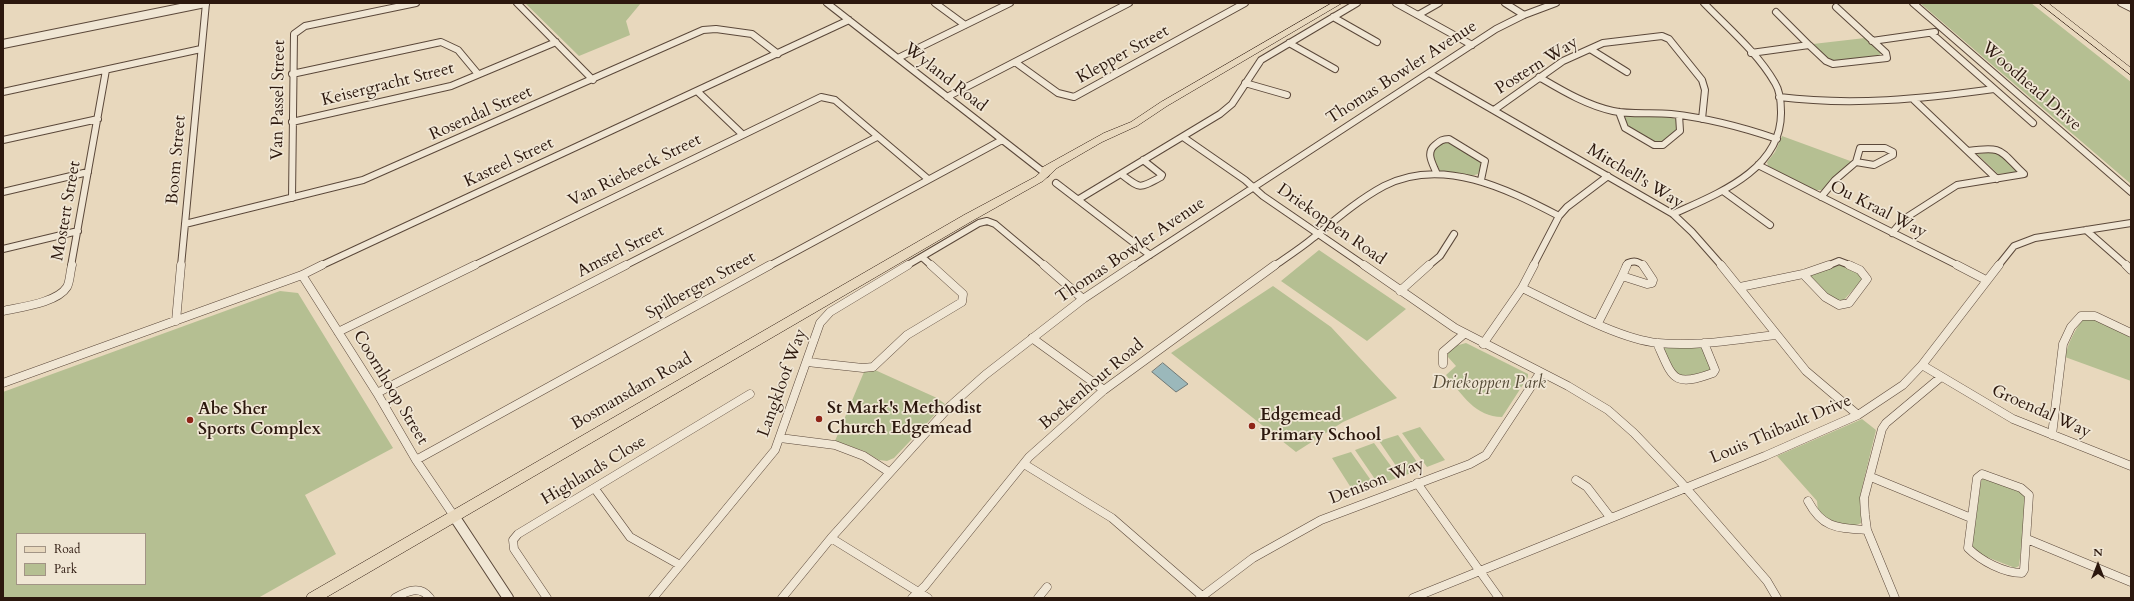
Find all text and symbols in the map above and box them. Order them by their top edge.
street label: Thomas Bowler Avenue [1323,17,1481,129]
street label: Klepper Street [1073,21,1173,89]
street label: Postern Way [1492,33,1582,99]
street label: Woodhead Drive [1977,38,2085,136]
street label: Wyland Road [899,39,991,117]
street label: Van Passel Street [268,40,290,160]
street label: Keisergracht Street [320,59,456,111]
street label: Rosendal Street [427,82,535,146]
street label: Boom Street [163,114,191,206]
street label: Van Riebeeck Street [565,130,705,212]
street label: Kasteel Street [461,133,557,193]
street label: Mitchell's Way [1583,140,1687,214]
street label: Mostert Street [48,159,86,263]
street label: Ou Kraal Way [1826,177,1930,243]
street label: Driekoppen Road [1273,180,1389,270]
street label: Thomas Bowler Avenue [1053,194,1209,308]
street label: Amstel Street [574,221,668,283]
street label: Spilbergen Street [643,247,759,325]
street label: Langkloof Way [754,326,812,440]
street label: Coornhoop Street [348,327,432,449]
street label: Boekenhout Road [1036,335,1148,435]
street label: Bosmansdam Road [568,349,696,435]
park label: Driekoppen Park [1432,374,1546,394]
street label: Groendal Way [1988,381,2094,443]
street label: Louis Thibault Drive [1707,391,1855,469]
place label: St Mark's Methodist Church Edgemead [827,399,981,439]
place label: Abe Sher Sports Complex [198,400,321,440]
place label: Edgemead Primary School [1260,406,1381,446]
marker: St Mark's Methodist Church Edgemead [814,414,824,424]
marker: Abe Sher Sports Complex [185,415,195,425]
marker: Edgemead Primary School [1247,421,1257,431]
street label: Highlands Close [538,432,650,510]
street label: Denison Way [1327,455,1427,509]
legend [16,533,146,585]
text: Road [54,541,80,557]
north arrow [2078,545,2118,585]
text: N [2093,545,2103,560]
text: Park [54,561,77,577]

